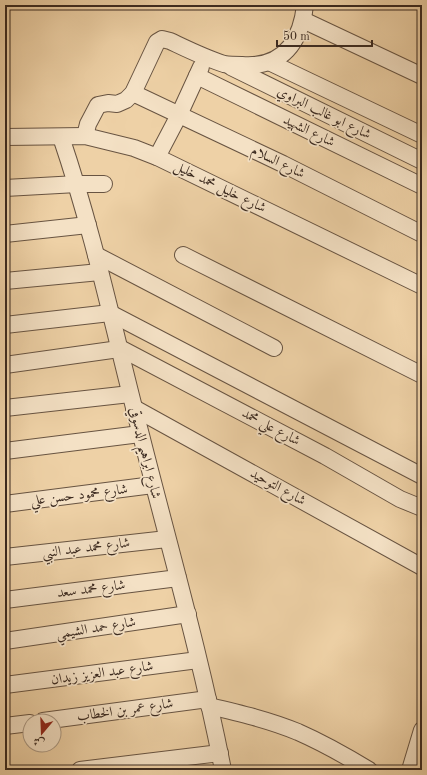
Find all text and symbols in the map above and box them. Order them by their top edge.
scale bar [277,22,372,48]
text: 50 m [283,30,310,43]
street label: شارع ابو غالب البراوي [273,84,373,145]
street label: شارع الشهيد [279,113,337,153]
street label: شارع السلام [247,143,307,185]
street label: شارع خليل محمد خليل [170,159,268,219]
street label: شارع ابراهيم الدسوقي [121,406,163,502]
street label: شارع علي محمد [237,406,302,453]
street label: شارع التوحيد [246,466,308,511]
street label: شارع محمود حسن علي [30,482,129,513]
street label: شارع محمد عبد النبي [41,536,132,565]
street label: شارع محمد سعد [56,578,126,604]
street label: شارع حمد الشيمي [55,615,138,646]
street label: شارع عبد العزيز زيدان [50,659,155,691]
street label: شارع عمر بن الخطاب [76,696,175,728]
north arrow [22,713,62,753]
text: ش [32,734,46,748]

